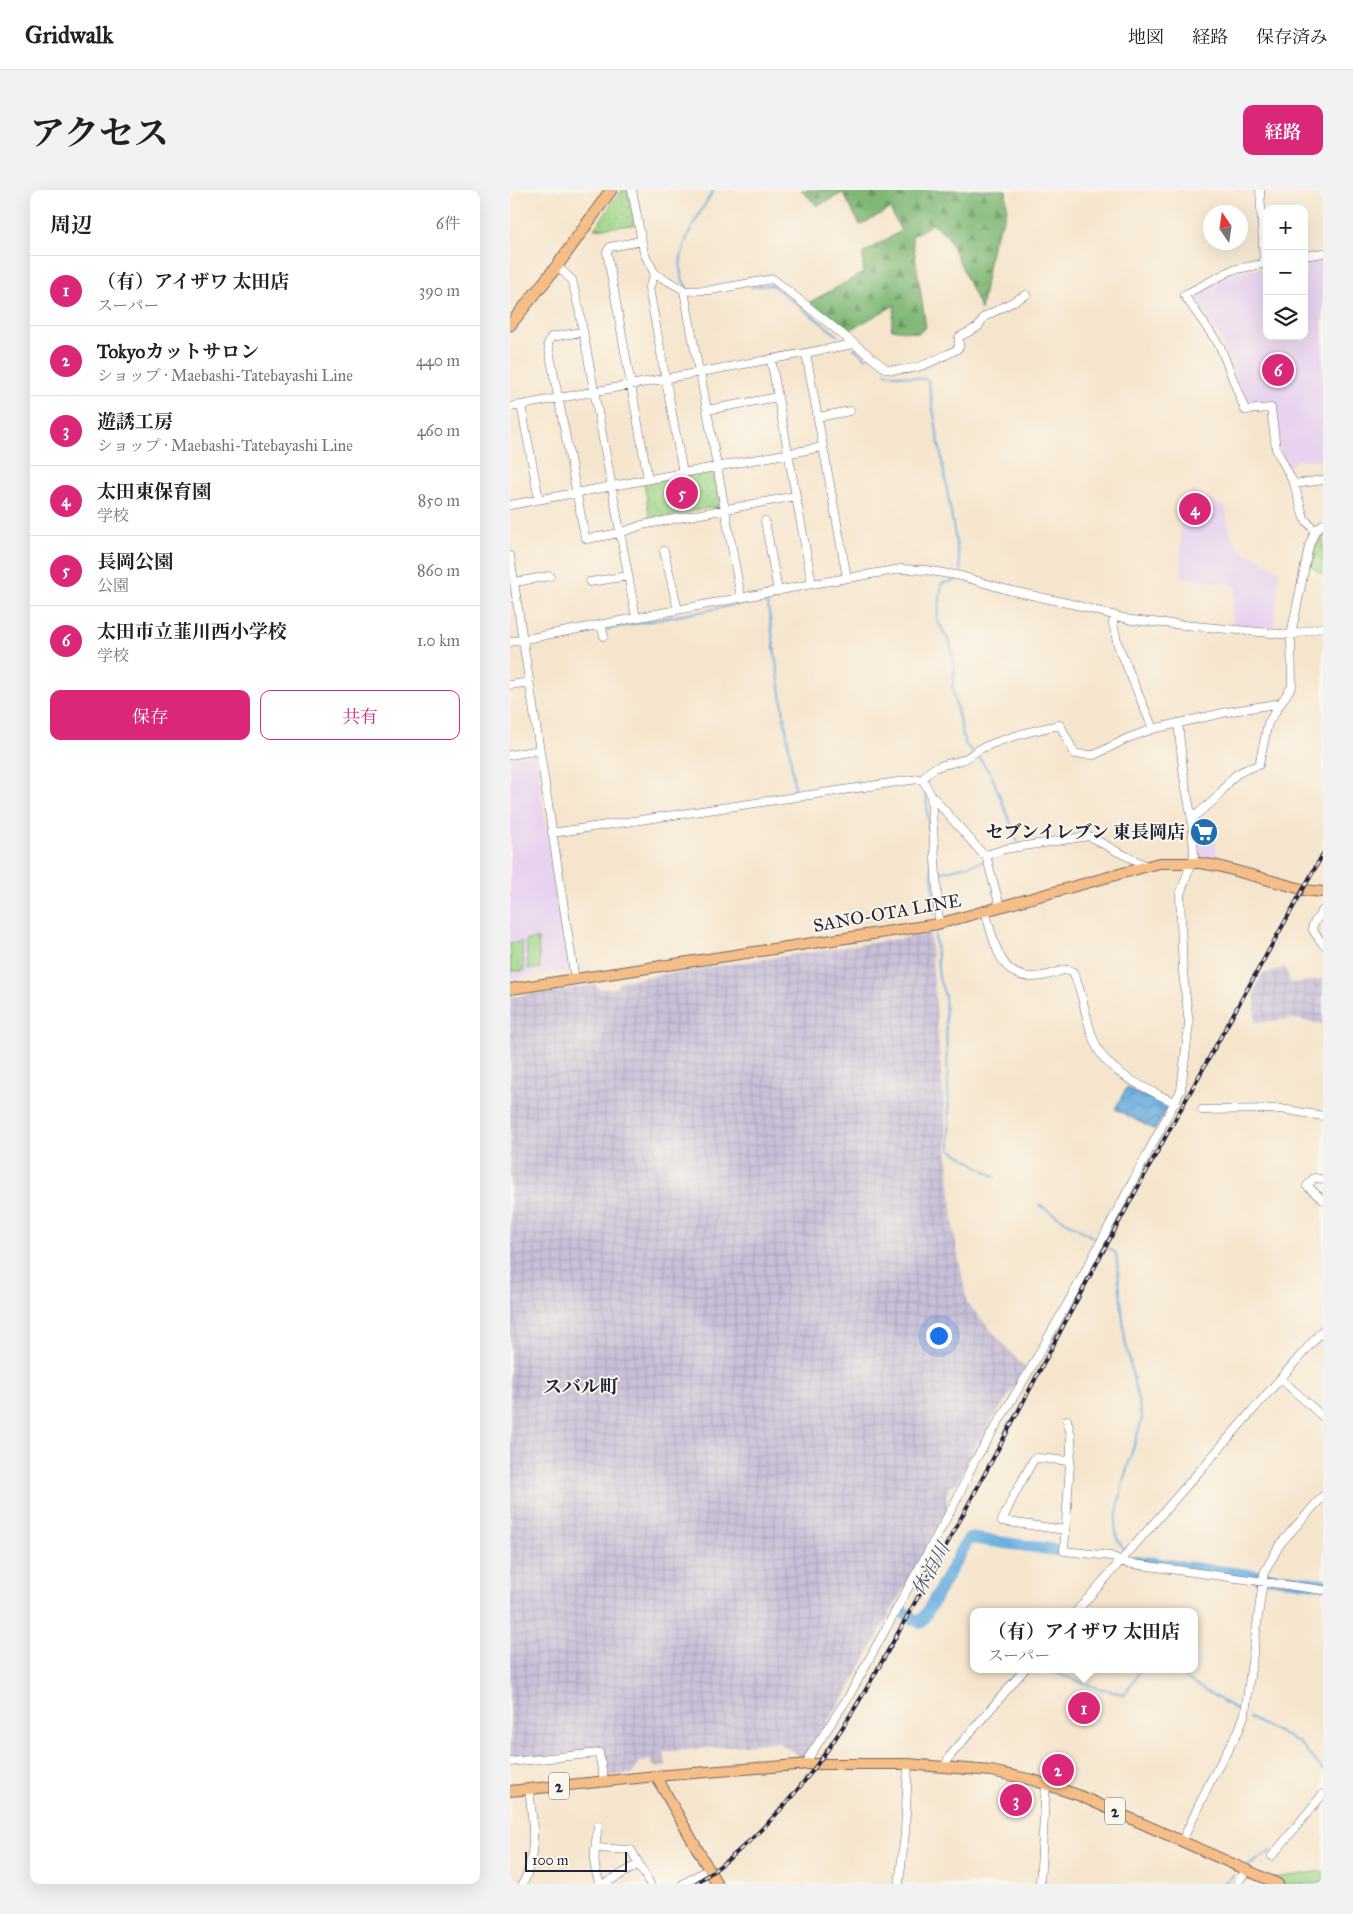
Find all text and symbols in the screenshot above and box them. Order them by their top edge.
text: Gridwalk [25,20,113,50]
text: 地図 [1128,26,1164,48]
text: 経路 [1192,26,1228,48]
text: 保存済み [1256,26,1328,48]
button: 経路 [1243,105,1323,155]
text: アクセス [30,112,169,155]
north arrow [1203,205,1248,250]
map controls [1263,205,1308,340]
button: + [1263,205,1308,250]
text: 周辺 [50,212,92,238]
text: 6件 [436,214,460,233]
button: − [1263,250,1308,295]
text: （有）アイザワ 太田店 [97,270,289,293]
text: 1 [63,281,69,300]
text: 390 m [419,281,460,300]
button: layers [1263,295,1308,340]
text: スーパー [97,296,159,315]
text: Tokyoカットサロン [97,340,259,363]
text: 2 [62,351,70,370]
text: 440 m [416,351,460,370]
pin: 6 [1262,351,1294,389]
text: ショップ · Maebashi-Tatebayashi Line [97,366,353,385]
text: 遊誘工房 [97,410,173,433]
text: 3 [63,421,69,440]
text: 460 m [417,421,460,440]
text: ショップ · Maebashi-Tatebayashi Line [97,436,353,455]
pin: 5 [666,474,698,512]
text: 太田東保育園 [97,480,211,503]
pin: 4 [1179,490,1211,528]
text: 4 [62,491,70,510]
text: 850 m [418,491,460,510]
text: 学校 [97,506,129,525]
text: 長岡公園 [97,550,173,573]
text: 5 [62,561,70,580]
text: 860 m [417,561,460,580]
text: 公園 [97,576,129,595]
text: 太田市立韮川西小学校 [97,620,287,643]
text: 6 [62,631,70,650]
text: 1.0 km [417,631,460,650]
text: 学校 [97,646,129,665]
button: 保存 [50,690,250,740]
button: 共有 [260,690,460,740]
supermarket icon: セブンイレブン 東長岡店 [1189,817,1219,847]
place label: セブンイレブン 東長岡店 [985,821,1185,843]
street label: SANO-OTA LINE [811,889,963,937]
your location [926,1323,952,1349]
district label: スバル町 [543,1375,619,1398]
water label: 休泊川 [907,1537,955,1600]
popup [970,1608,1198,1673]
text: （有）アイザワ 太田店 [988,1620,1180,1643]
text: スーパー [988,1646,1050,1665]
pin: 1 [1068,1689,1100,1727]
pin: 2 [1042,1751,1074,1789]
road number: 2 [549,1772,569,1800]
pin: 3 [1000,1781,1032,1819]
road number: 2 [1105,1798,1125,1824]
scale bar [525,1849,628,1872]
text: 100 m [532,1852,569,1869]

